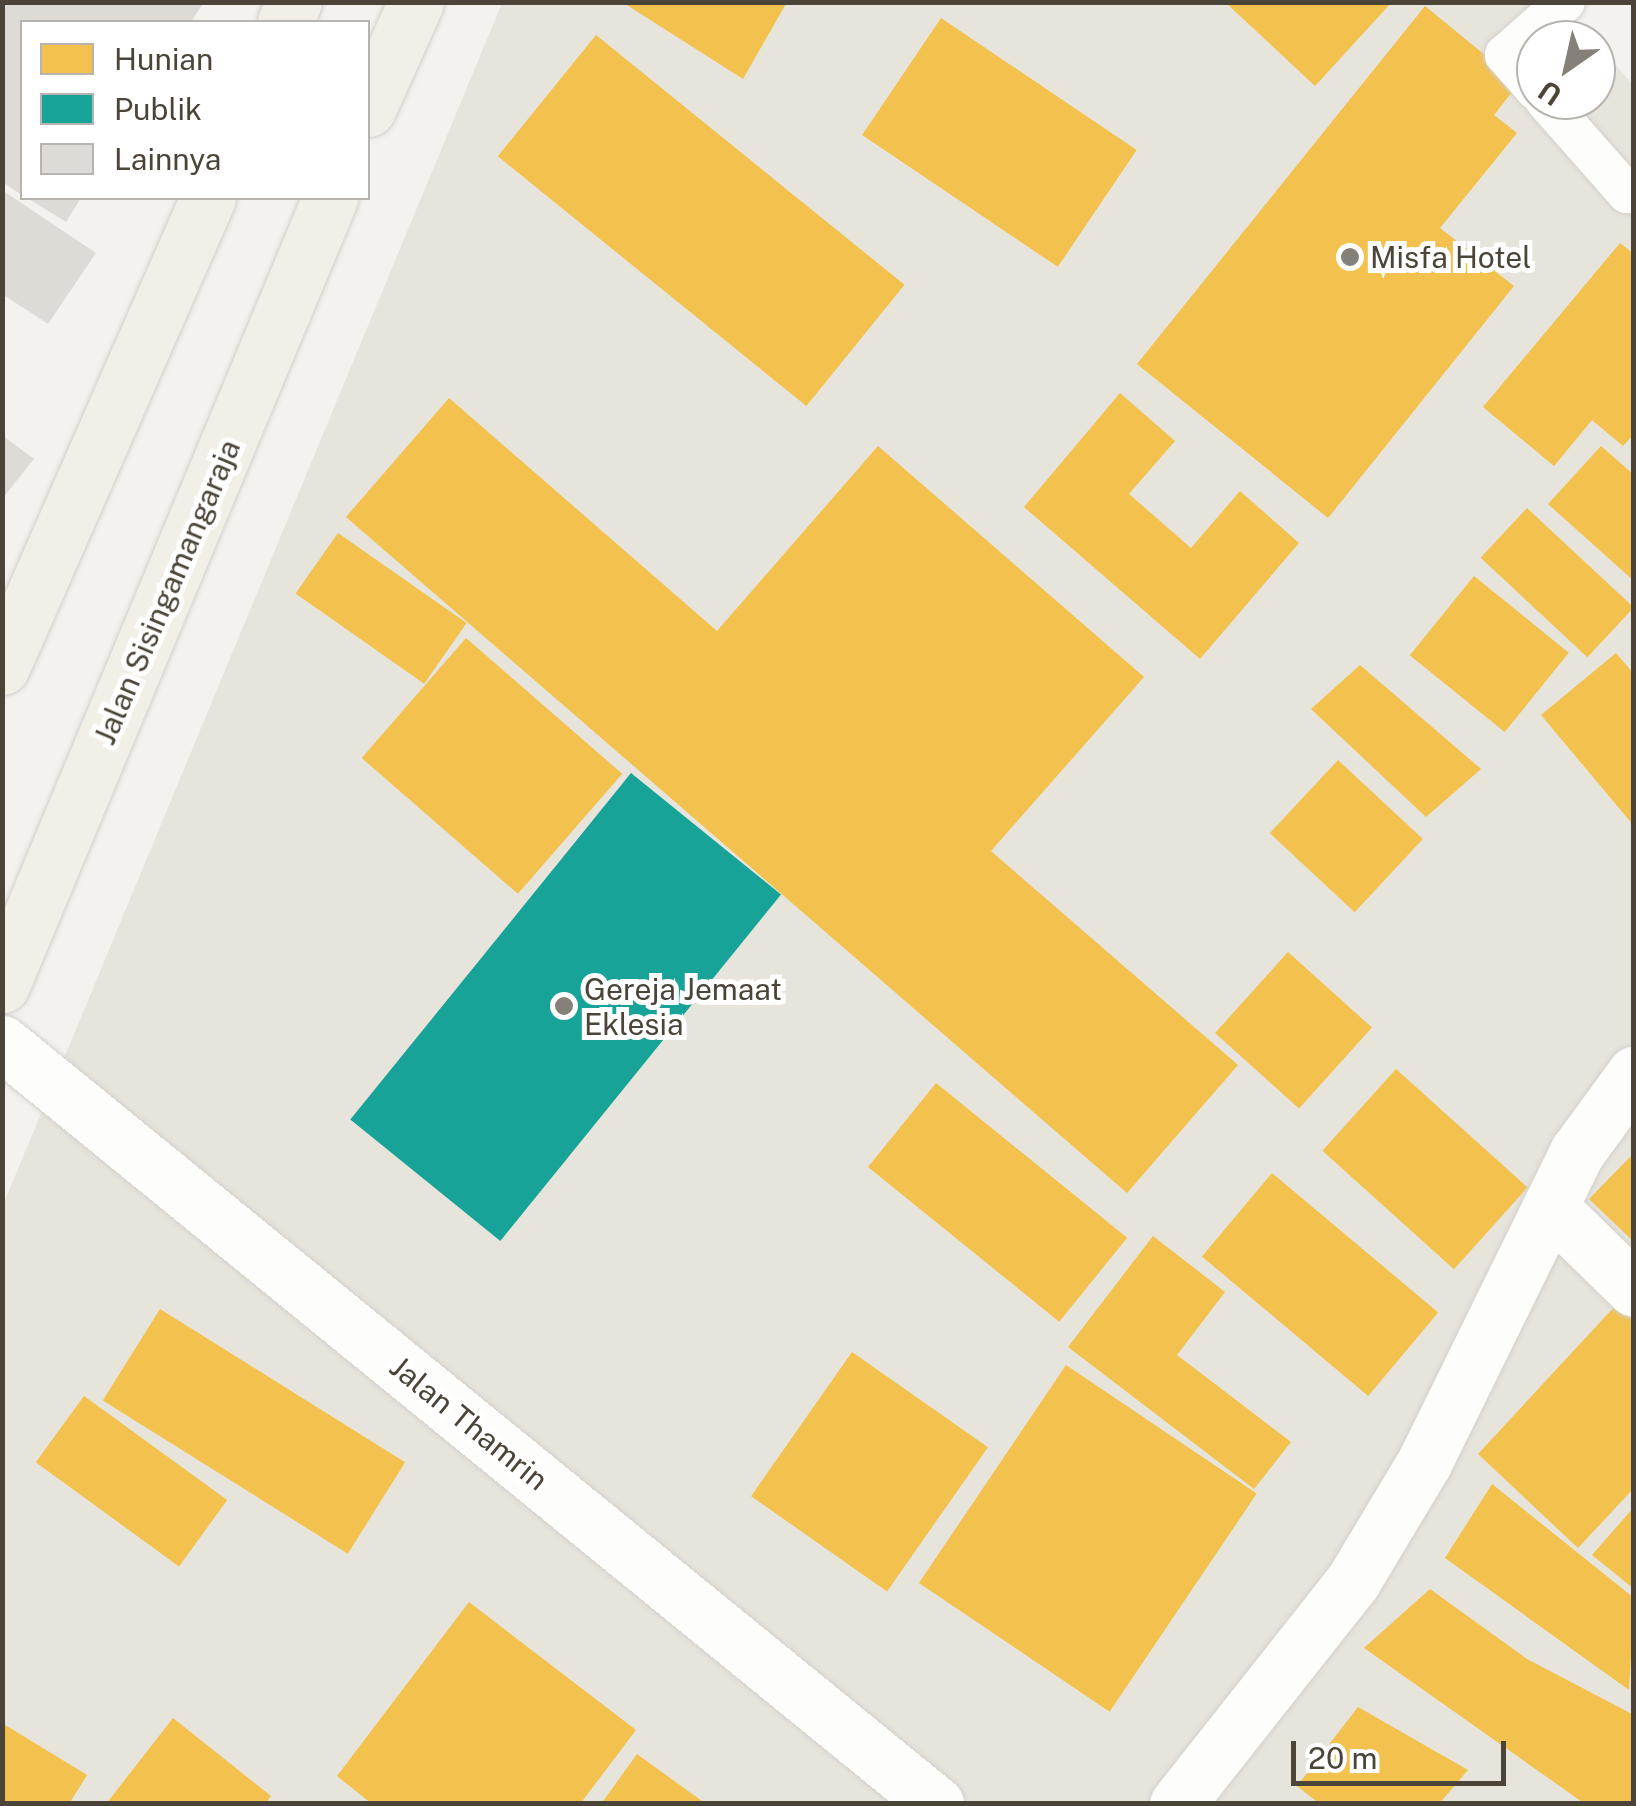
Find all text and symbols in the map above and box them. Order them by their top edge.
legend [20,20,370,200]
north arrow [1516,20,1616,120]
text: Hunian [114,41,213,77]
text: U [1532,74,1568,113]
text: Publik [114,91,202,127]
text: Lainnya [114,141,221,177]
place label: Misfa Hotel [1370,239,1531,275]
marker: Misfa Hotel [1339,246,1361,268]
street label: Jalan Sisingamangaraja [86,434,248,750]
place label: Gereja Jemaat Eklesia [584,971,782,1042]
marker: Gereja Jemaat Eklesia [553,995,575,1017]
street label: Jalan Thamrin [383,1348,555,1498]
scale bar [1296,1721,1511,1783]
text: 20 m [1308,1740,1377,1776]

